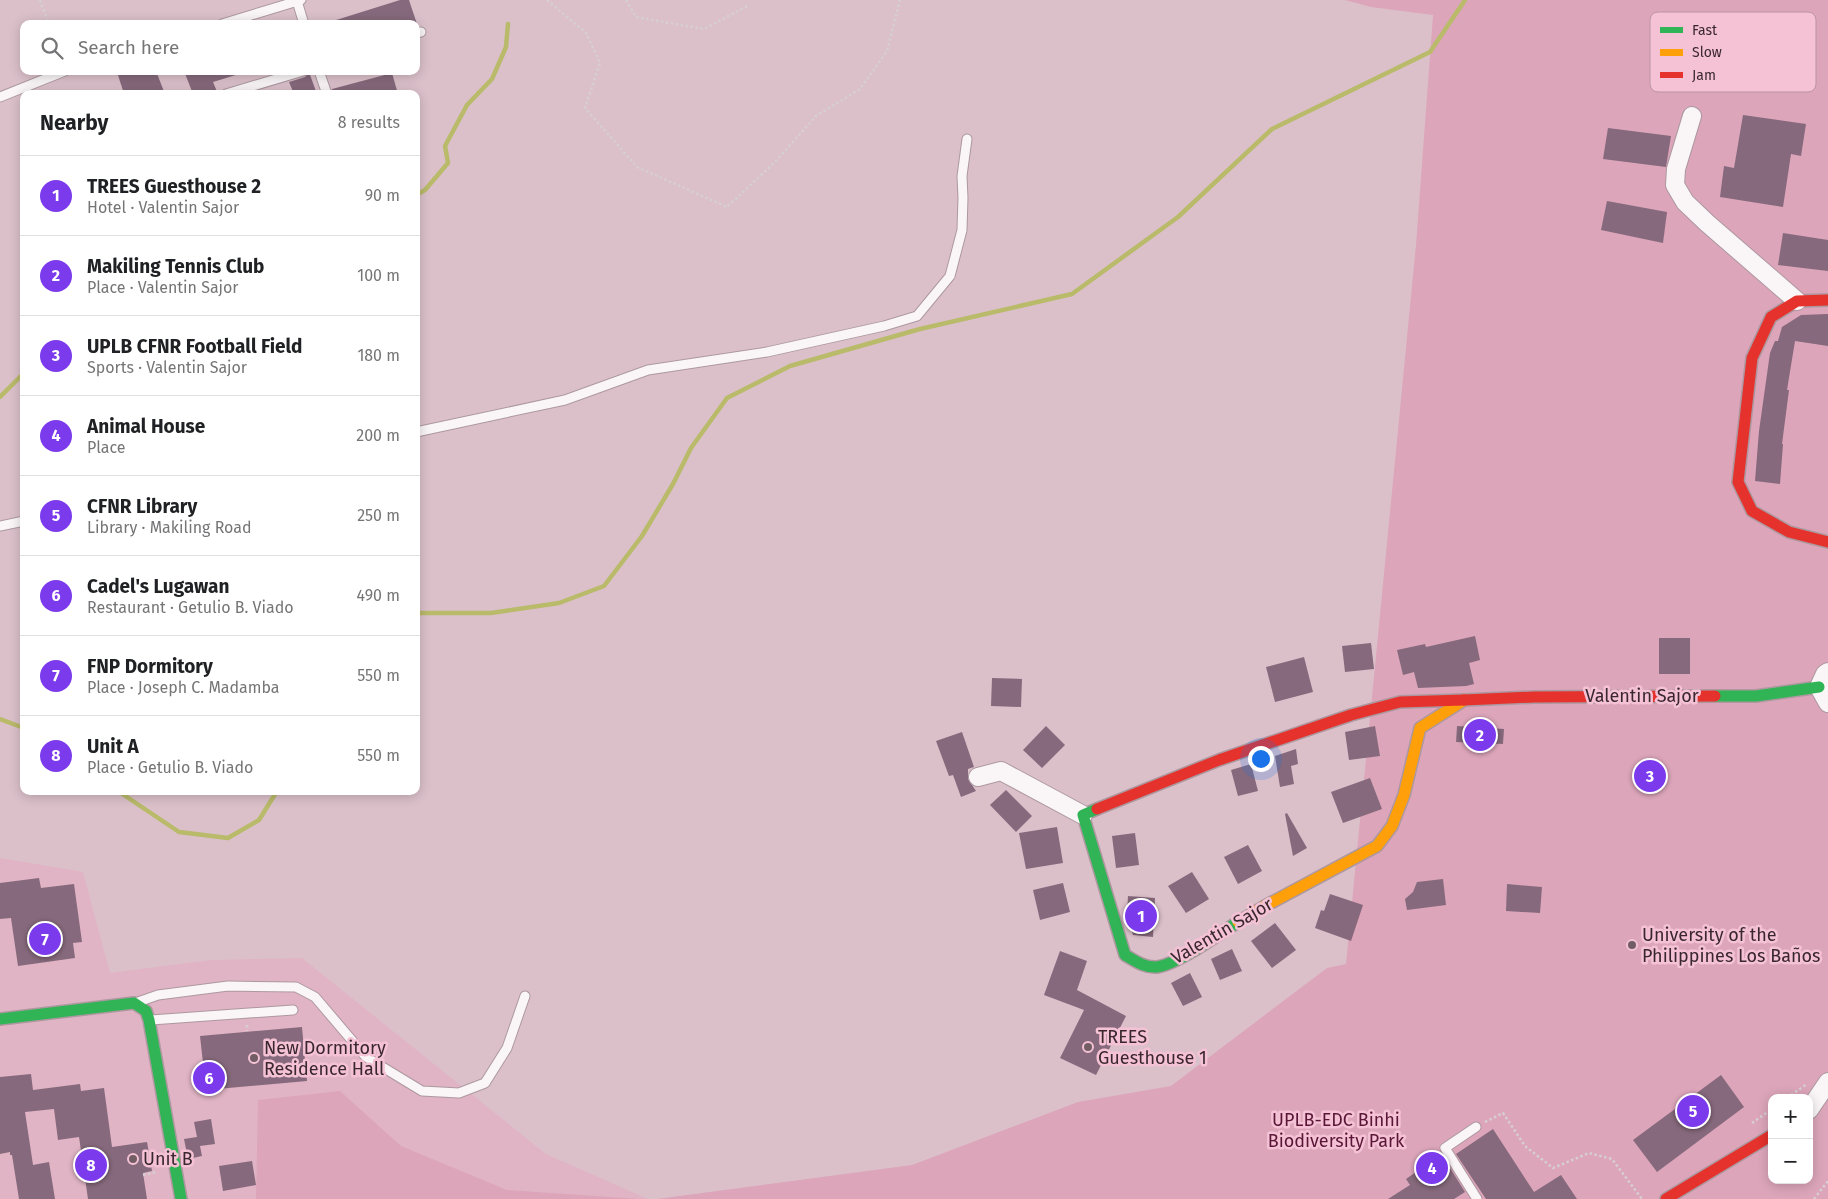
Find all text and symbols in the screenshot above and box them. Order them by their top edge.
legend [1650,12,1816,92]
search box [20,20,420,75]
text: Fast [1692,22,1718,39]
icon: search [38,34,66,62]
text: Search here [78,36,179,59]
text: Slow [1692,44,1722,61]
text: Jam [1692,67,1716,84]
text: Nearby [40,110,108,136]
text: 8 results [338,113,400,132]
text: TREES Guesthouse 2 [87,175,261,198]
text: 1 [52,186,60,205]
text: 90 m [365,186,400,205]
text: Hotel · Valentin Sajor [87,198,239,217]
text: Makiling Tennis Club [87,255,264,278]
text: 2 [52,266,60,285]
text: 100 m [357,266,400,285]
text: Place · Valentin Sajor [87,278,239,297]
text: UPLB CFNR Football Field [87,335,303,358]
text: 3 [52,346,60,365]
text: 180 m [357,346,400,365]
text: Sports · Valentin Sajor [87,358,247,377]
text: Animal House [87,415,205,438]
text: 4 [51,426,61,445]
text: 200 m [356,426,400,445]
text: Place [87,438,126,457]
text: CFNR Library [87,495,197,518]
text: 5 [52,506,60,525]
text: 250 m [357,506,400,525]
text: Library · Makiling Road [87,518,252,537]
text: Cadel's Lugawan [87,575,229,598]
text: 6 [51,586,61,605]
text: 490 m [357,586,400,605]
text: Restaurant · Getulio B. Viado [87,598,294,617]
text: FNP Dormitory [87,655,213,678]
text: 7 [52,666,60,685]
text: 550 m [357,666,400,685]
text: Place · Joseph C. Madamba [87,678,280,697]
street label: Valentin Sajor [1585,685,1699,707]
pin: 2 [1464,716,1496,754]
text: Unit A [87,735,139,758]
text: 8 [51,746,61,765]
text: 550 m [357,746,400,765]
your location [1248,746,1274,772]
pin: 3 [1634,757,1666,795]
text: Place · Getulio B. Viado [87,758,253,777]
street label: Valentin Sajor [1167,893,1277,969]
pin: 1 [1125,897,1157,935]
pin: 7 [29,920,61,958]
place label: University of the Philippines Los Baños [1642,924,1820,967]
marker: University of the Philippines Los Baños [1626,939,1638,951]
place label: TREES Guesthouse 1 [1098,1026,1207,1069]
place label: New Dormitory Residence Hall [264,1037,386,1080]
marker: TREES Guesthouse 1 [1082,1041,1094,1053]
marker: New Dormitory Residence Hall [248,1052,260,1064]
pin: 6 [193,1059,225,1097]
pin: 5 [1677,1092,1709,1130]
map controls [1768,1094,1813,1184]
button: + [1768,1094,1813,1139]
park label: UPLB-EDC Binhi Biodiversity Park [1268,1109,1405,1152]
button: − [1768,1139,1813,1184]
pin: 8 [75,1146,107,1184]
place label: Unit B [143,1148,193,1170]
pin: 4 [1416,1149,1448,1187]
marker: Unit B [127,1153,139,1165]

